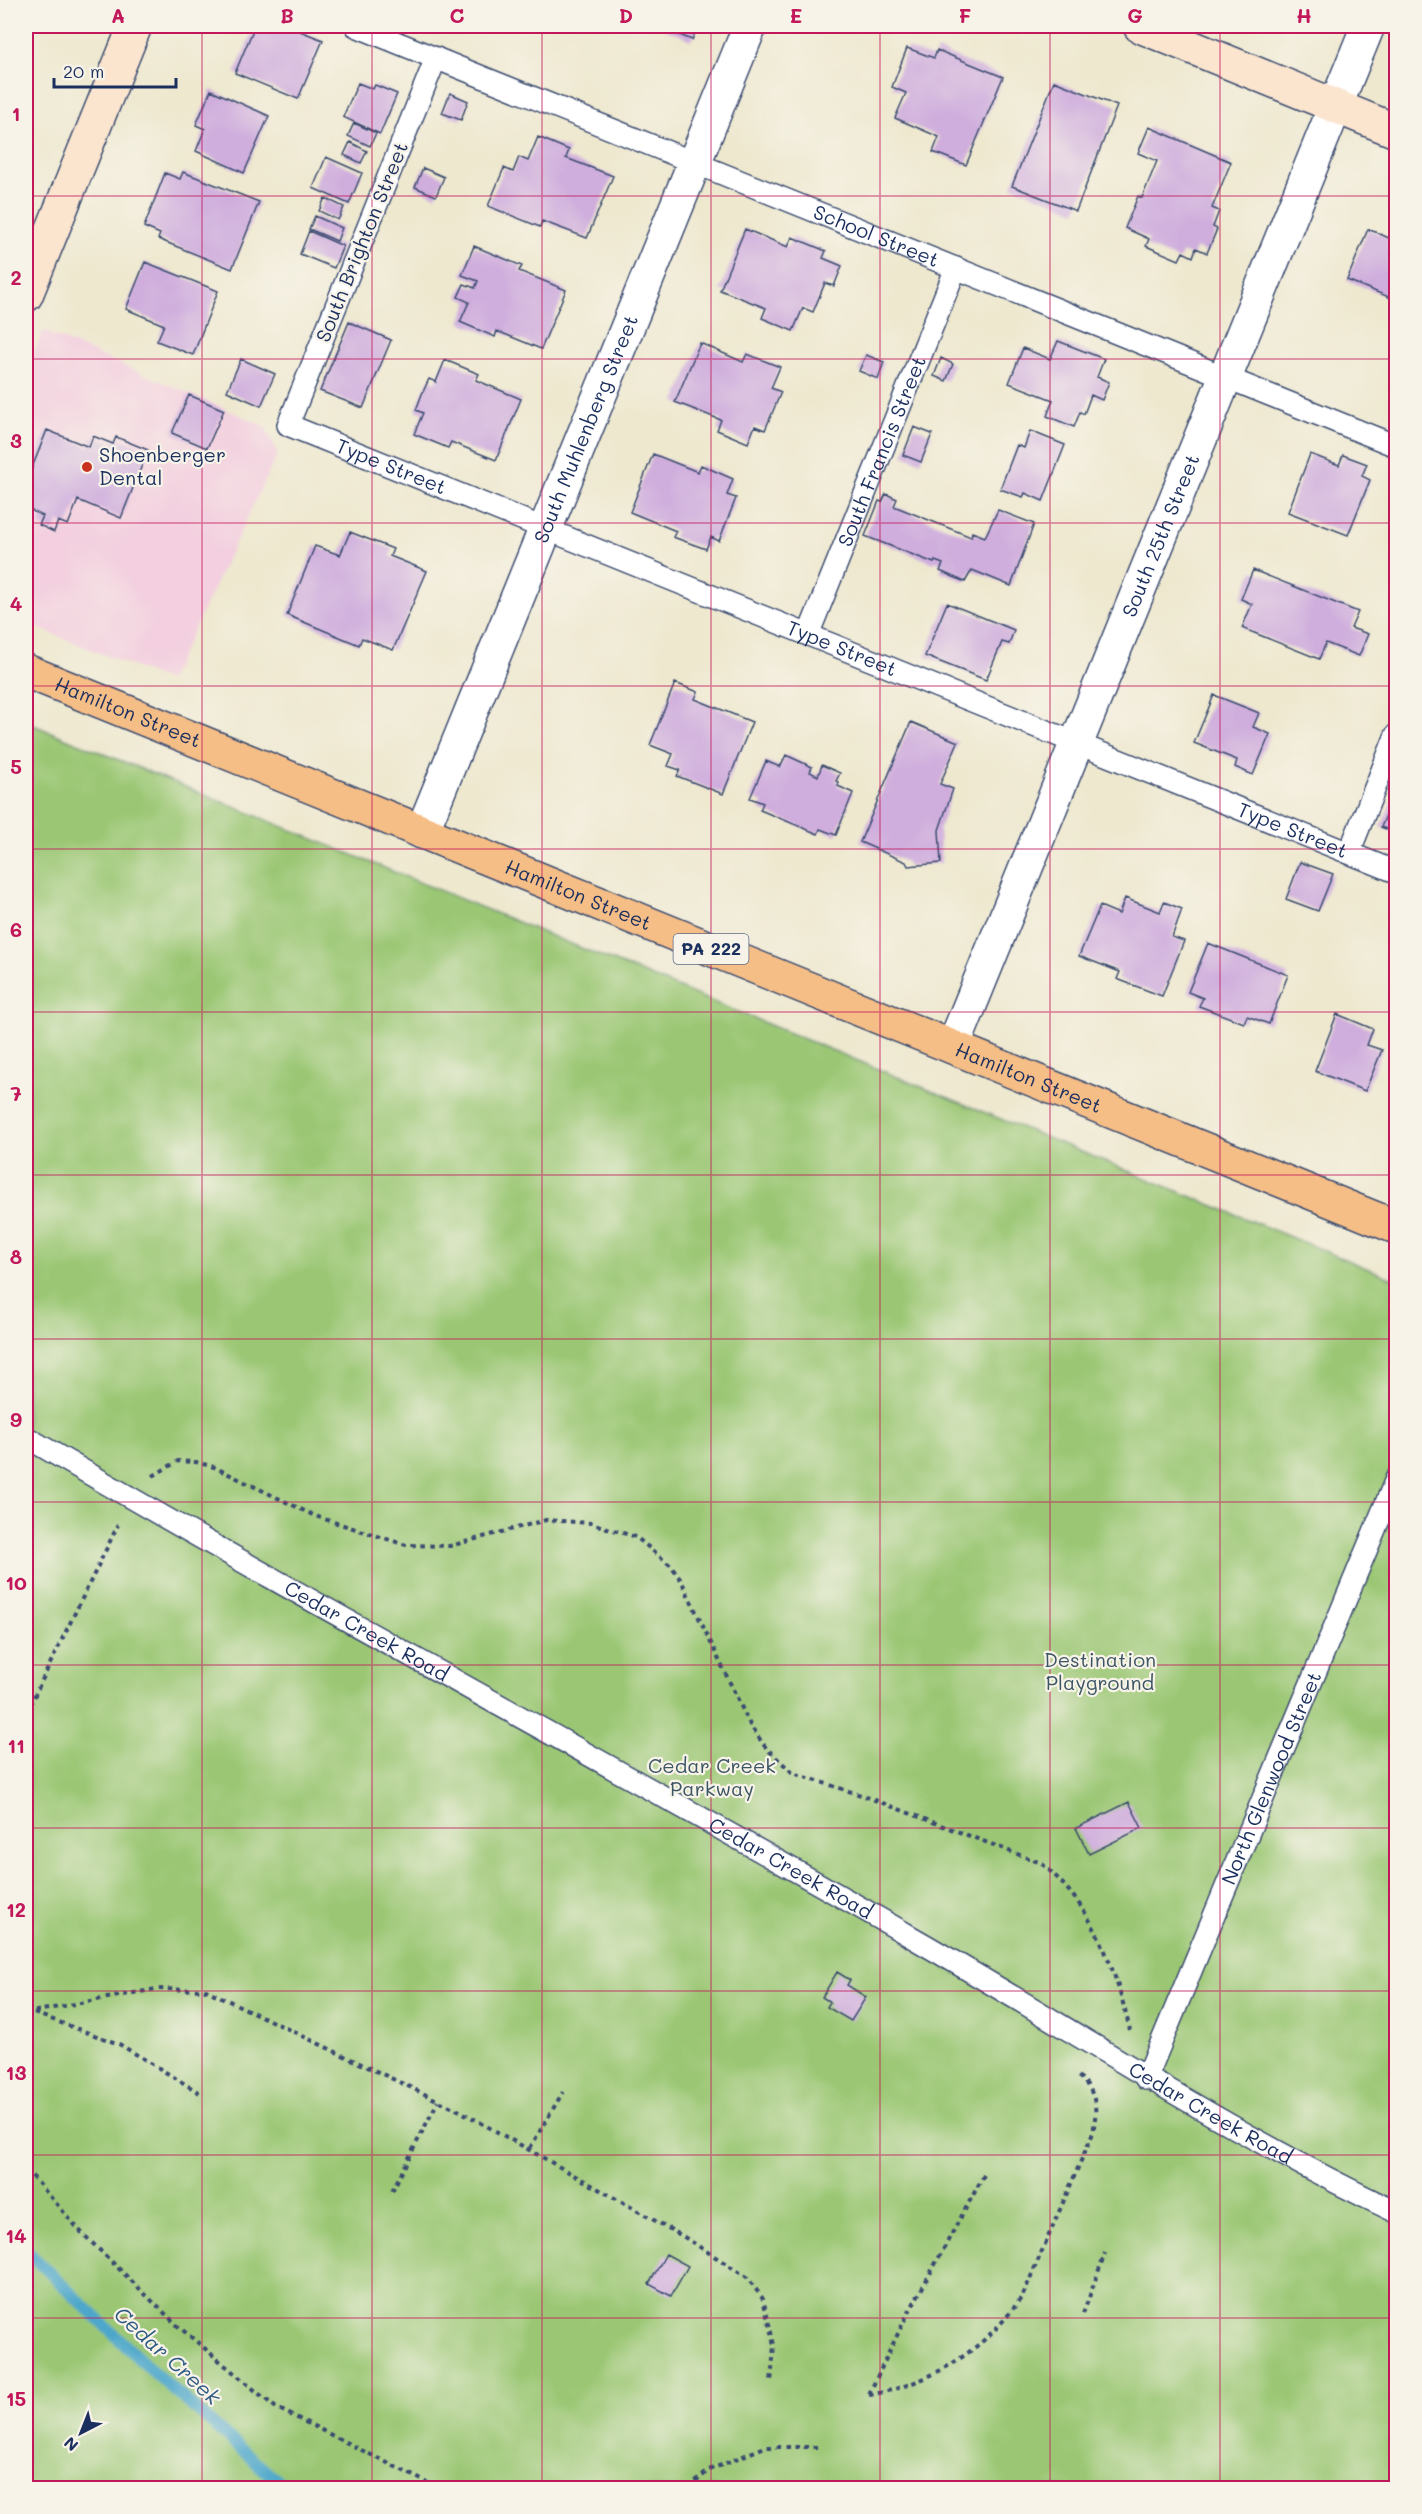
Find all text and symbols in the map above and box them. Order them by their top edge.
text: A [111,2,125,28]
text: B [280,2,294,28]
text: C [450,2,465,28]
text: D [619,2,633,28]
text: E [790,2,802,28]
text: F [959,2,972,28]
text: G [1127,2,1143,28]
text: H [1296,2,1312,28]
scale bar [54,51,176,89]
text: 20 m [63,59,104,83]
text: 1 [12,100,20,126]
street label: South Brighton Street [309,138,413,346]
street label: School Street [810,198,943,272]
text: 2 [10,264,22,290]
street label: South Muhlenberg Street [527,311,643,547]
street label: South Francis Street [831,352,931,550]
text: 3 [10,427,22,453]
street label: Type Street [333,432,450,500]
place label: Shoenberger Dental [99,441,226,490]
street label: South 25th Street [1115,450,1205,621]
marker: Shoenberger Dental [80,460,94,474]
text: 4 [10,590,23,616]
street label: Type Street [783,614,901,681]
street label: Hamilton Street [51,670,205,753]
text: 5 [10,753,22,779]
street label: Type Street [1234,796,1352,863]
street label: Hamilton Street [502,853,656,936]
text: 6 [10,916,22,942]
road number: PA 222 [674,934,748,964]
street label: Hamilton Street [952,1036,1106,1118]
text: 7 [10,1080,22,1106]
text: 8 [10,1243,22,1269]
text: 9 [10,1406,22,1432]
text: 10 [5,1569,27,1595]
street label: Cedar Creek Road [280,1574,454,1687]
park label: Destination Playground [1044,1646,1156,1695]
street label: North Glenwood Street [1214,1667,1326,1888]
text: 11 [7,1732,25,1758]
park label: Cedar Creek Parkway [648,1752,776,1801]
street label: Cedar Creek Road [705,1811,878,1924]
text: 12 [6,1896,26,1922]
street label: Cedar Creek Road [1125,2055,1297,2169]
text: 13 [6,2059,26,2085]
text: 14 [5,2222,27,2248]
water label: Cedar Creek [109,2300,228,2410]
text: 15 [6,2385,26,2411]
north arrow [51,2403,111,2463]
text: N [59,2433,82,2456]

